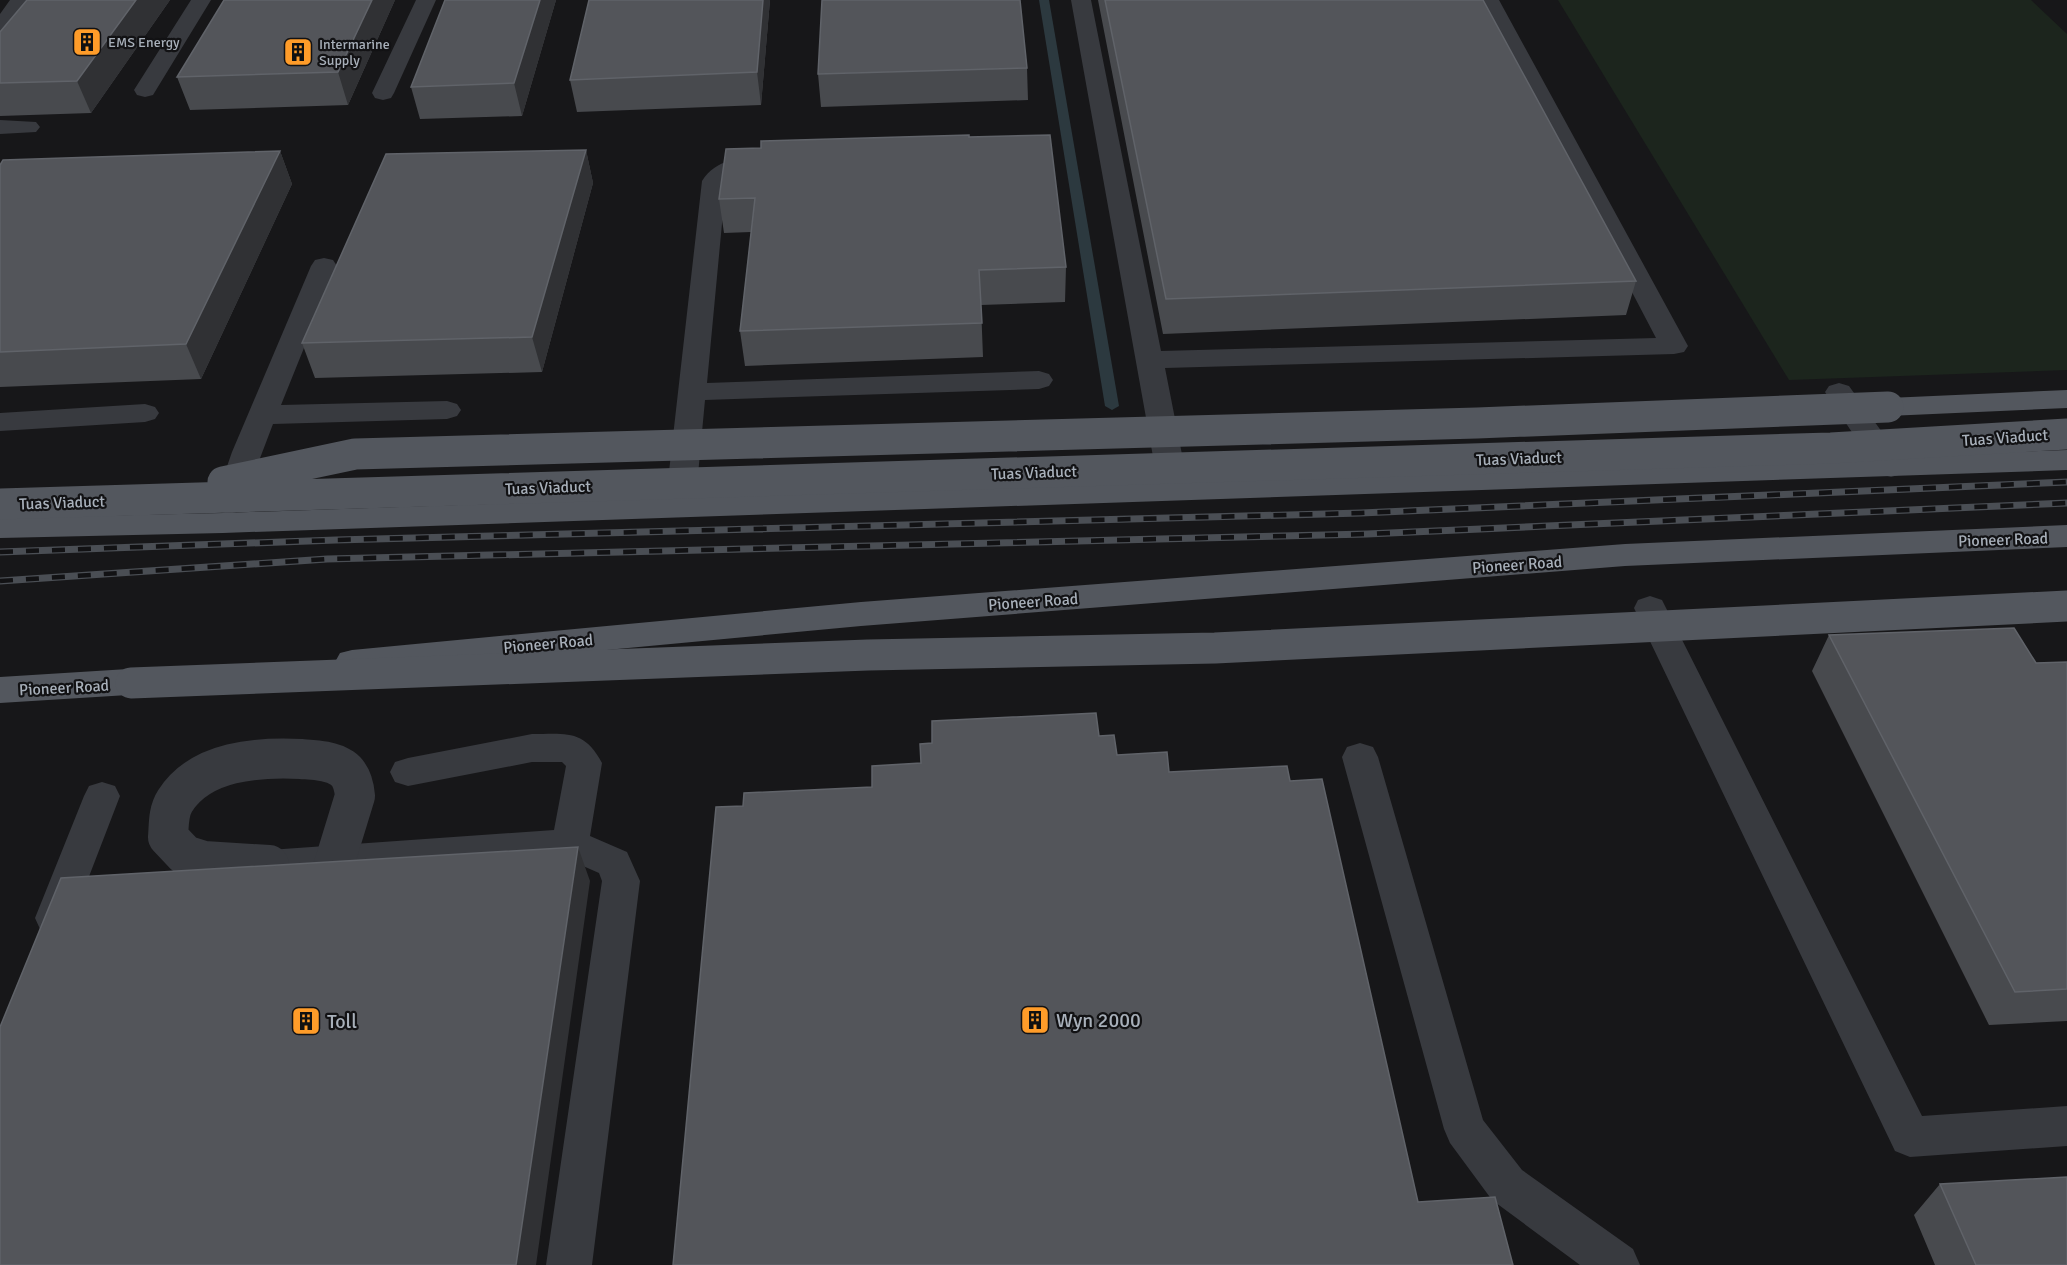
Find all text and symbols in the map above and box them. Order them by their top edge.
building icon: EMS Energy [71,26,103,58]
place label: EMS Energy [108,34,180,51]
building icon: Intermarine Supply [282,36,314,68]
place label: Intermarine Supply [319,36,390,69]
street label: Tuas Viaduct [1962,425,2049,451]
street label: Tuas Viaduct [1476,447,1563,470]
street label: Tuas Viaduct [991,461,1078,484]
street label: Tuas Viaduct [505,476,592,499]
street label: Tuas Viaduct [19,491,106,514]
street label: Pioneer Road [1958,528,2048,552]
street label: Pioneer Road [1471,552,1563,578]
street label: Pioneer Road [987,589,1079,615]
street label: Pioneer Road [502,630,594,658]
street label: Pioneer Road [19,676,110,700]
building icon: Wyn 2000 [1019,1004,1051,1036]
building icon: Toll [290,1005,322,1037]
place label: Wyn 2000 [1056,1008,1141,1033]
place label: Toll [327,1009,357,1034]

